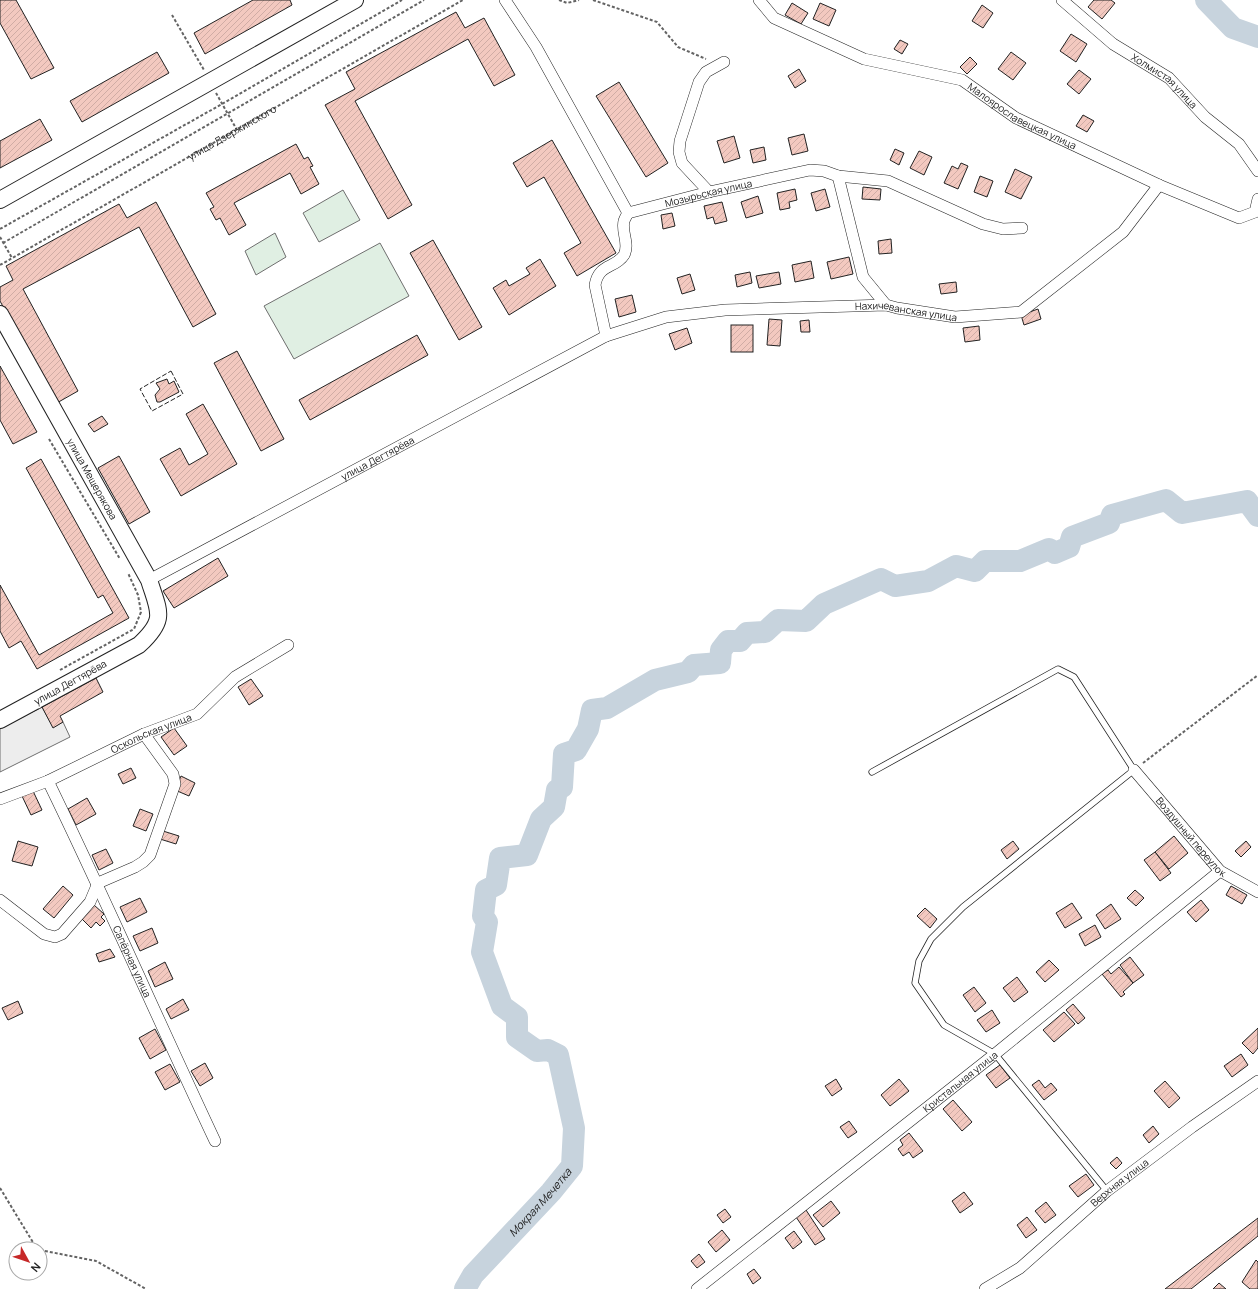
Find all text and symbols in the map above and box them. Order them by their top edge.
street label: Холмистая улица [1129,50,1201,111]
street label: Малоярославецкая улица [965,79,1079,152]
street label: улица Дзержинского [185,101,279,163]
street label: Мозырьская улица [663,176,753,210]
street label: Нахичеванская улица [855,298,958,324]
street label: улица Дегтярёва [338,433,417,483]
street label: улица Мещерякова [64,436,121,522]
street label: улица Дегтярёва [31,656,109,708]
street label: Оскольская улица [108,710,193,756]
street label: Воздушный переулок [1153,794,1230,881]
street label: Сапёрная улица [110,923,155,999]
street label: Кристальная улица [920,1048,1000,1115]
street label: Верхняя улица [1087,1155,1151,1210]
water label: Мокрая Мечетка [505,1164,575,1240]
north arrow [8,1241,48,1281]
text: N [28,1260,44,1276]

